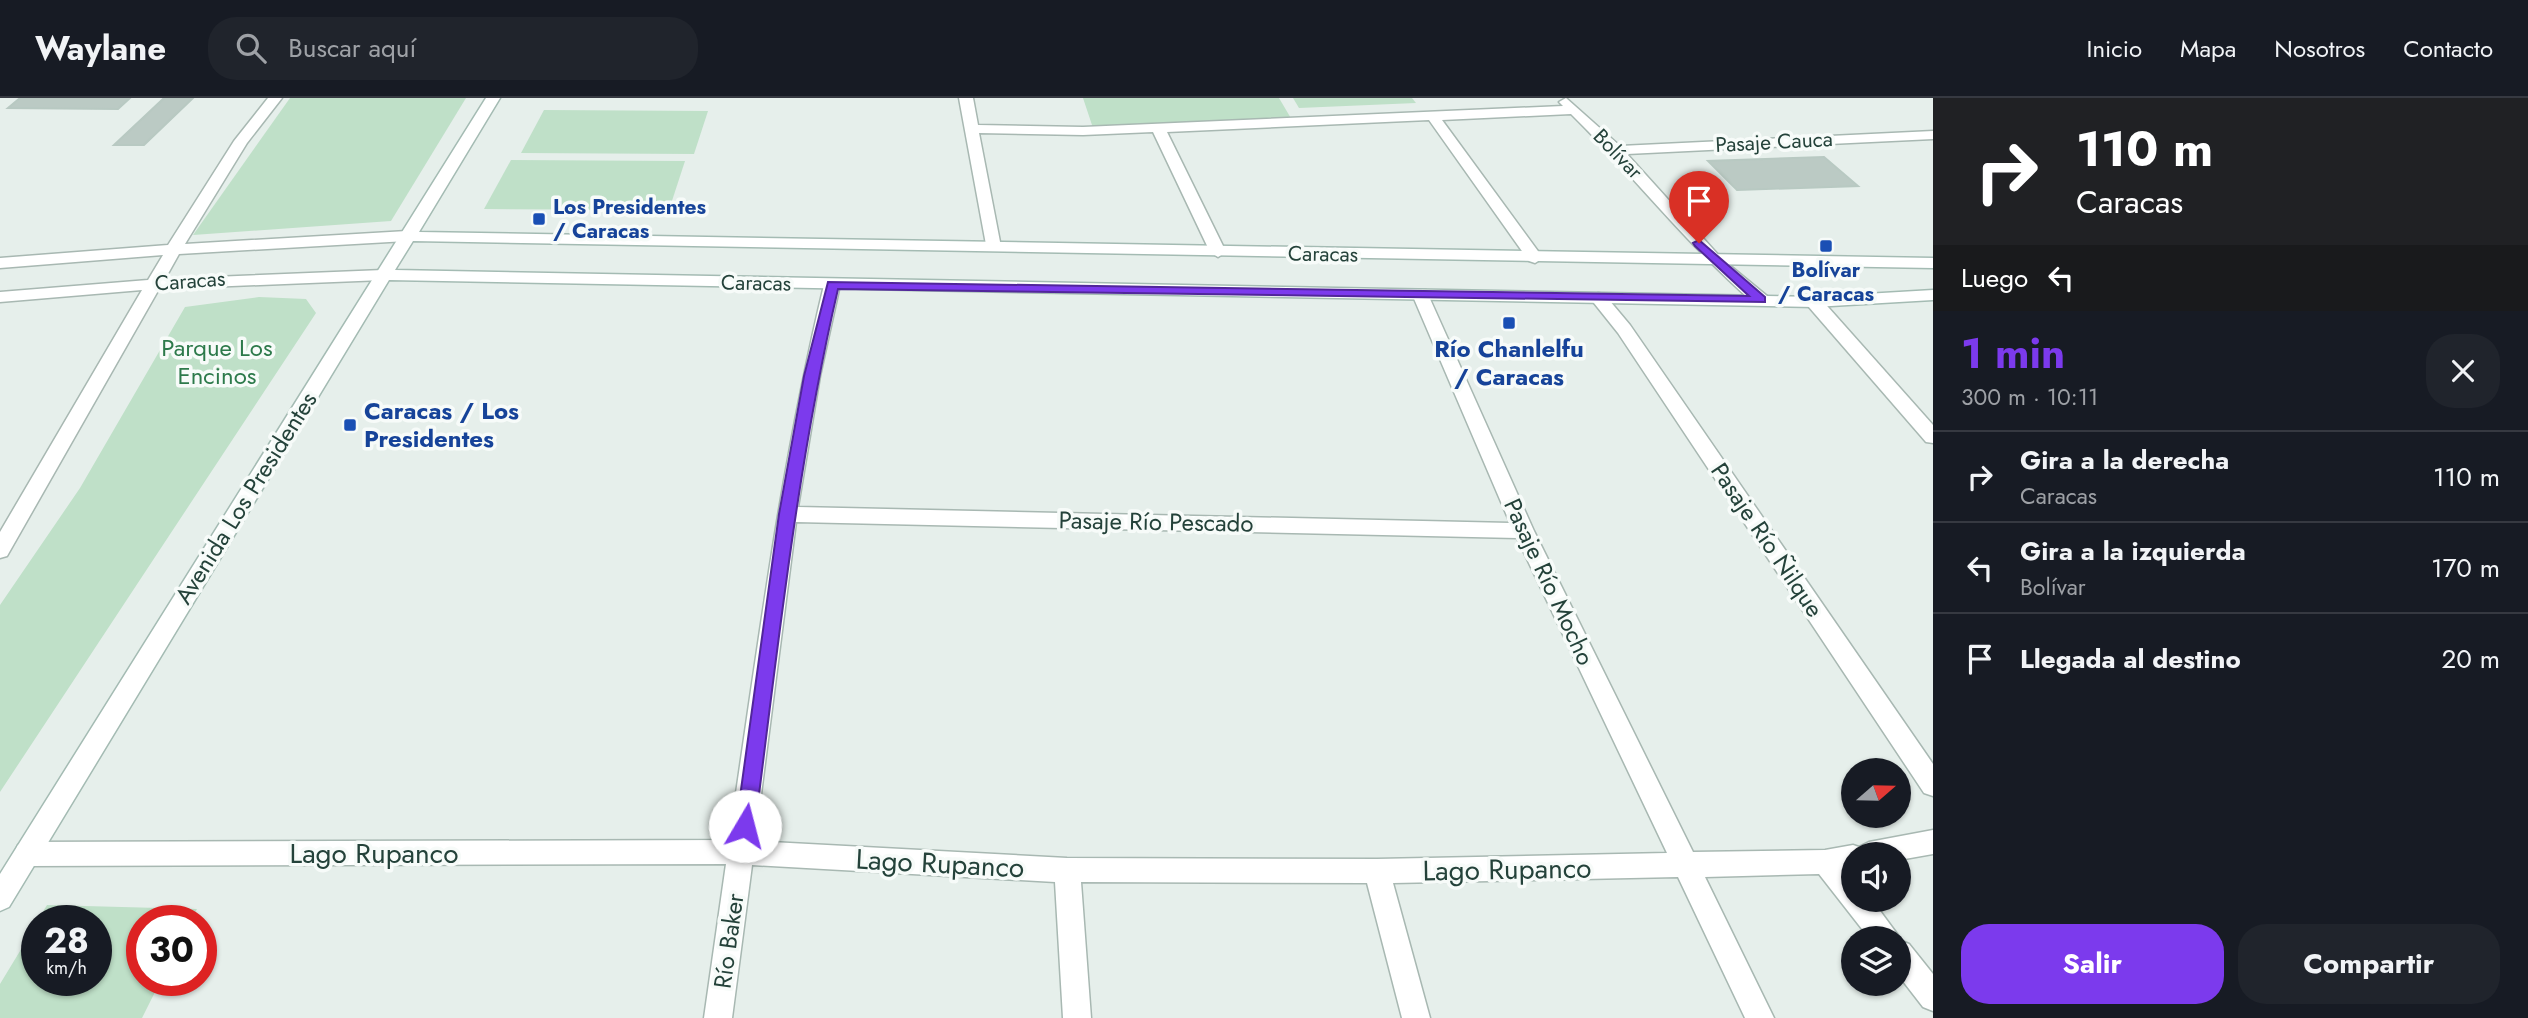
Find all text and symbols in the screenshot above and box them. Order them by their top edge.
search box [208,17,698,80]
text: Waylane [35,25,166,72]
icon: search [232,29,270,67]
text: Buscar aquí [288,29,416,67]
text: Inicio [2087,31,2142,66]
text: Mapa [2180,31,2236,66]
text: Nosotros [2274,31,2365,66]
text: Contacto [2403,31,2493,66]
text: 110 m [2076,114,2213,184]
street label: Bolívar [1586,122,1650,187]
street label: Pasaje Cauca [1715,124,1833,160]
icon: right [1961,126,2052,217]
pin [1669,171,1729,243]
text: Caracas [2076,179,2183,225]
icon: arrive [1680,182,1718,220]
place label: Los Presidentes / Caracas [553,192,707,246]
marker: Los Presidentes / Caracas [531,211,547,227]
street label: Caracas [1288,238,1358,270]
marker: Bolívar / Caracas [1818,238,1834,254]
place label: Bolívar / Caracas [1778,255,1875,309]
text: Luego [1961,259,2028,297]
icon: left [2042,259,2080,297]
street label: Caracas [154,264,226,298]
street label: Caracas [721,267,791,299]
marker: Río Chanlelfu / Caracas [1501,315,1517,331]
text: 1 min [1961,323,2065,384]
park label: Parque Los Encinos [161,330,273,393]
place label: Río Chanlelfu / Caracas [1434,331,1584,394]
button: close [2426,334,2500,408]
text: 300 m · 10:11 [1961,380,2098,414]
street label: Avenida Los Presidentes [166,385,325,611]
place label: Caracas / Los Presidentes [364,393,519,456]
marker: Caracas / Los Presidentes [342,417,358,433]
text: Gira a la derecha [2020,441,2229,479]
street label: Pasaje Río Ñilque [1703,455,1832,624]
icon: right [1961,458,1999,496]
text: 110 m [2433,458,2500,496]
text: Caracas [2020,479,2097,513]
street label: Pasaje Río Mocho [1495,493,1603,671]
street label: Pasaje Río Pescado [1058,502,1254,541]
text: Gira a la izquierda [2020,532,2246,570]
icon: left [1961,549,1999,587]
text: 170 m [2431,549,2500,587]
text: Bolívar [2020,570,2086,604]
icon: arrive [1961,640,1999,678]
text: Llegada al destino [2020,640,2241,678]
text: 20 m [2442,640,2500,678]
north arrow [1841,758,1911,828]
map controls [1841,758,1911,996]
position arrow [708,789,782,863]
street label: Lago Rupanco [290,833,458,874]
street label: Lago Rupanco [855,839,1025,888]
button: sound [1841,842,1911,912]
street label: Lago Rupanco [1422,848,1592,891]
street label: Río Baker [705,890,753,991]
speed limit sign: 30 [126,905,217,996]
text: 28 [44,916,89,966]
button: Salir [1961,924,2224,1004]
button: Compartir [2238,924,2500,1004]
button: layers [1841,926,1911,996]
text: km/h [46,955,87,981]

